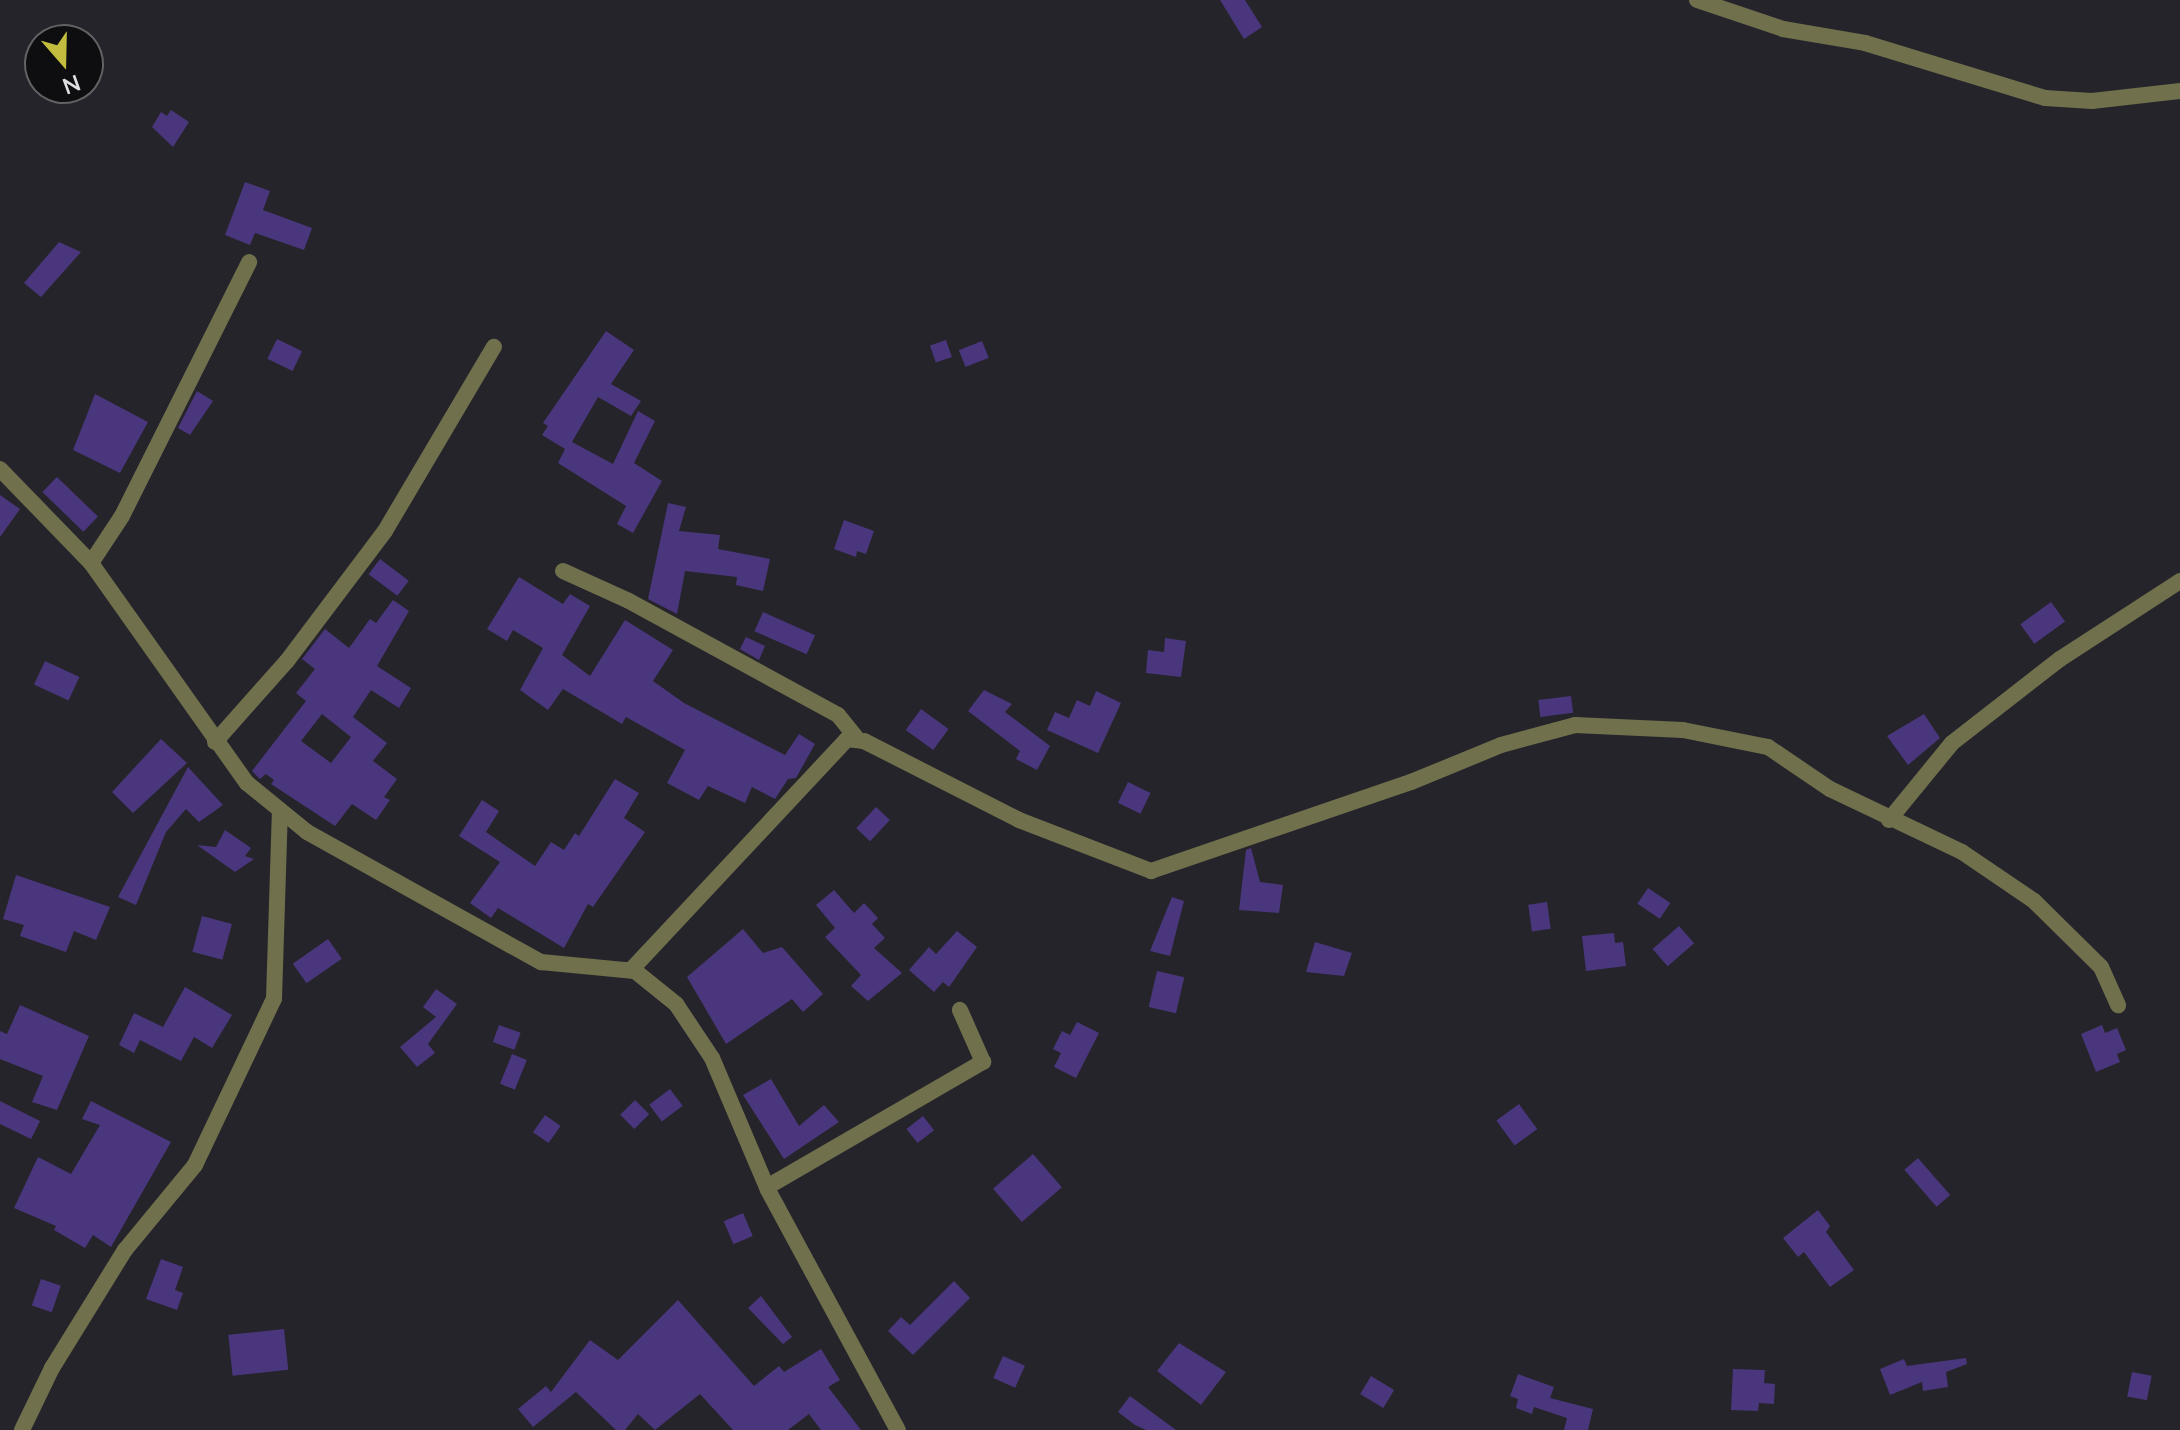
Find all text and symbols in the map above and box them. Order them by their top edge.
north arrow [24,24,104,104]
text: N [59,70,84,101]

